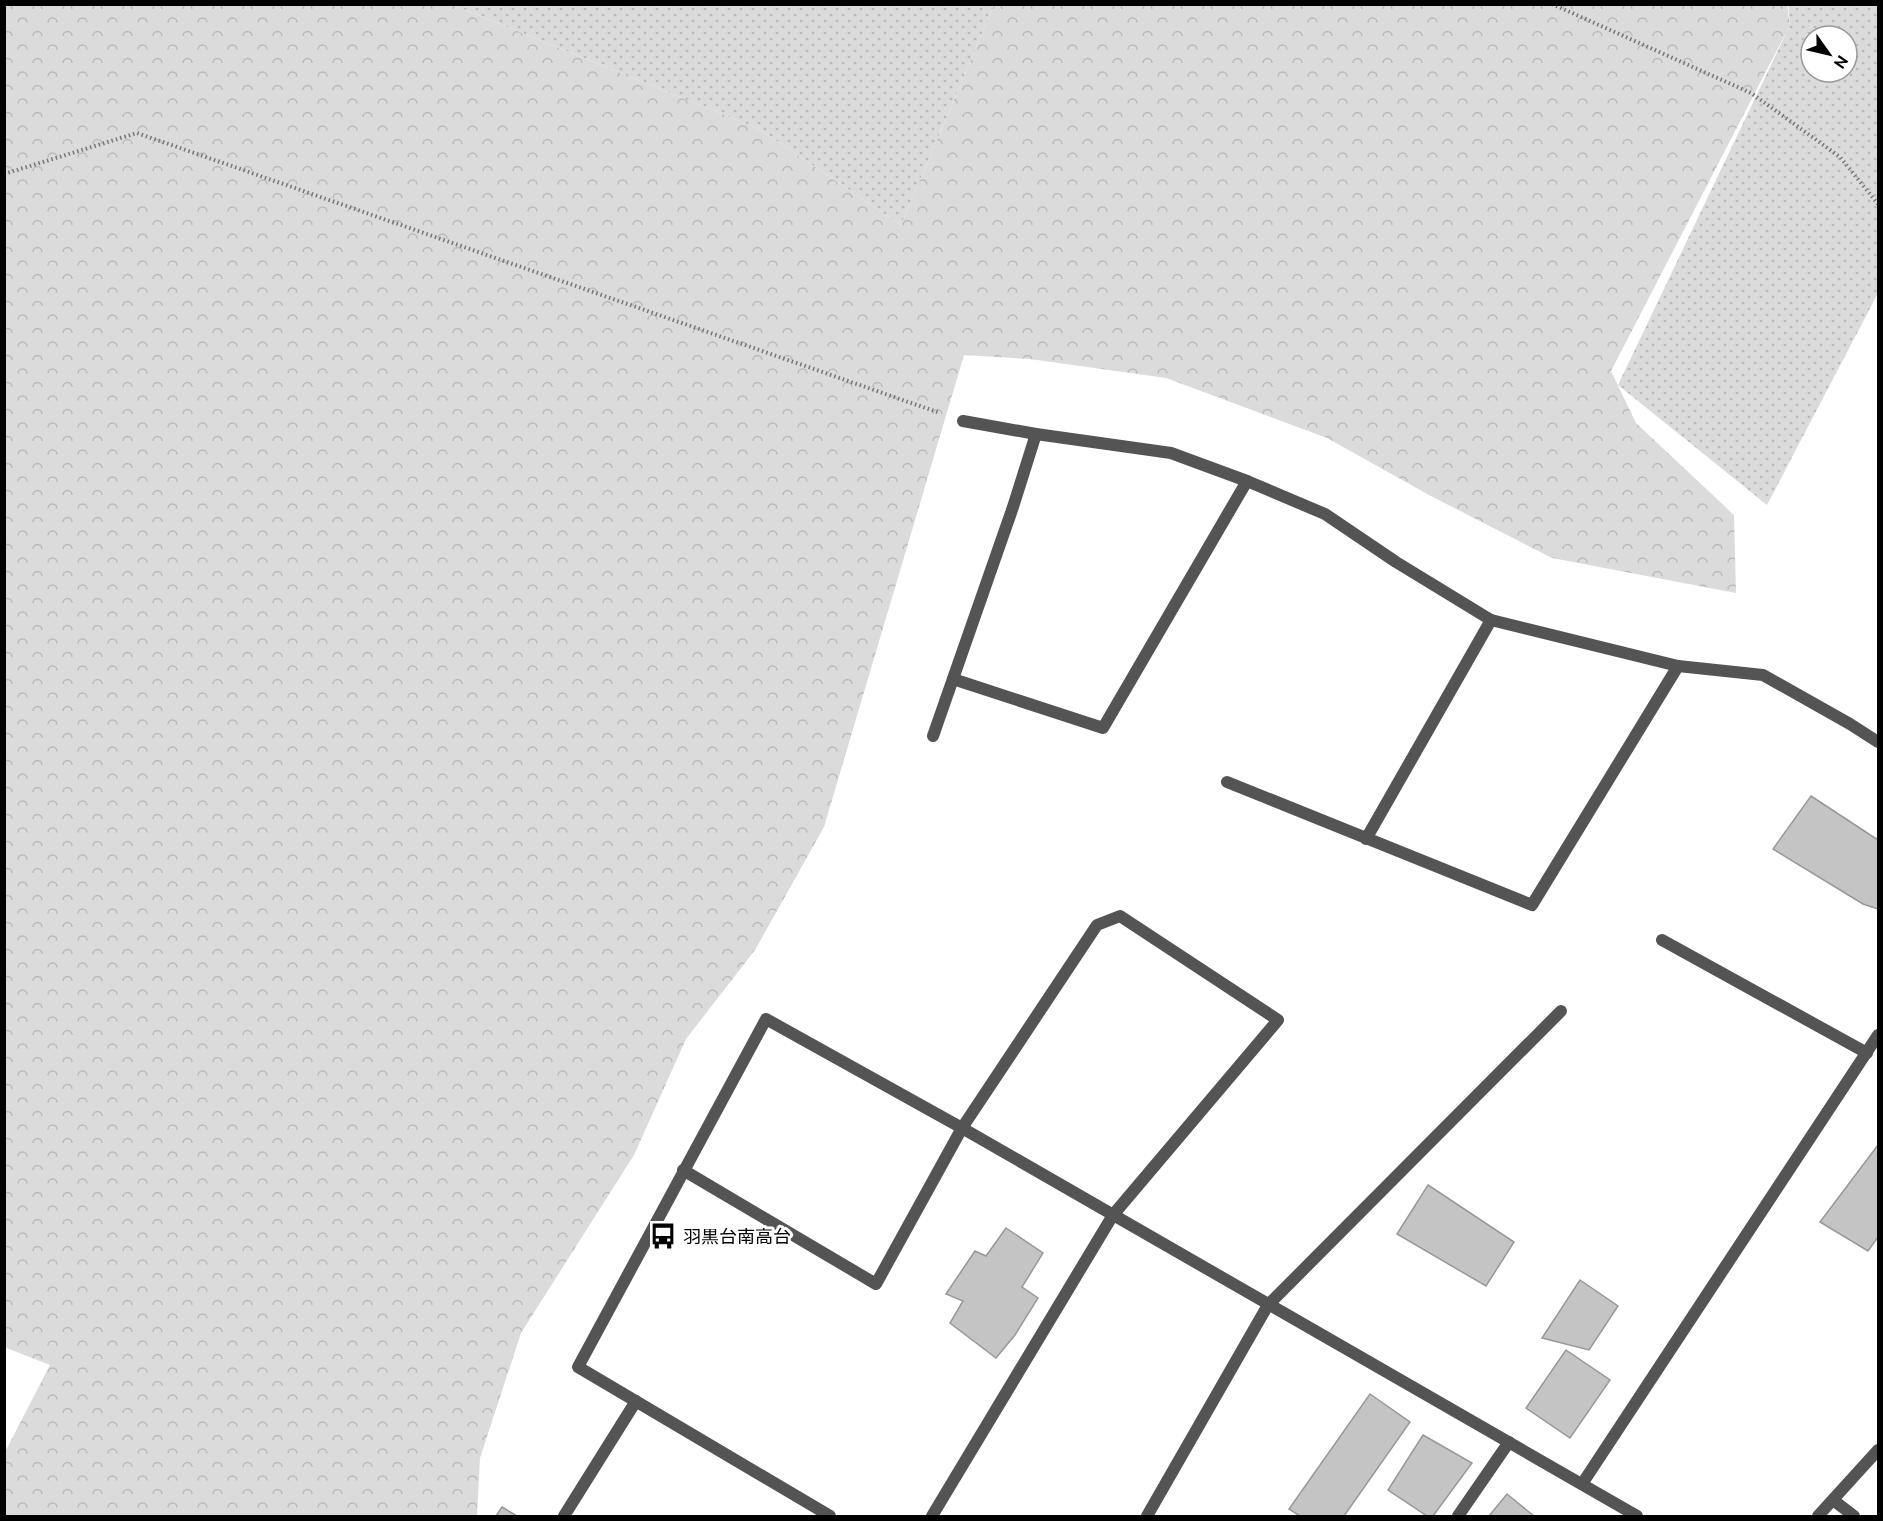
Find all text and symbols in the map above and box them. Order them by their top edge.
north arrow [1799,24,1859,84]
text: N [1831,52,1852,72]
bus stop icon: 羽黒台南高台 [648,1221,678,1251]
place label: 羽黒台南高台 [683,1226,791,1246]

